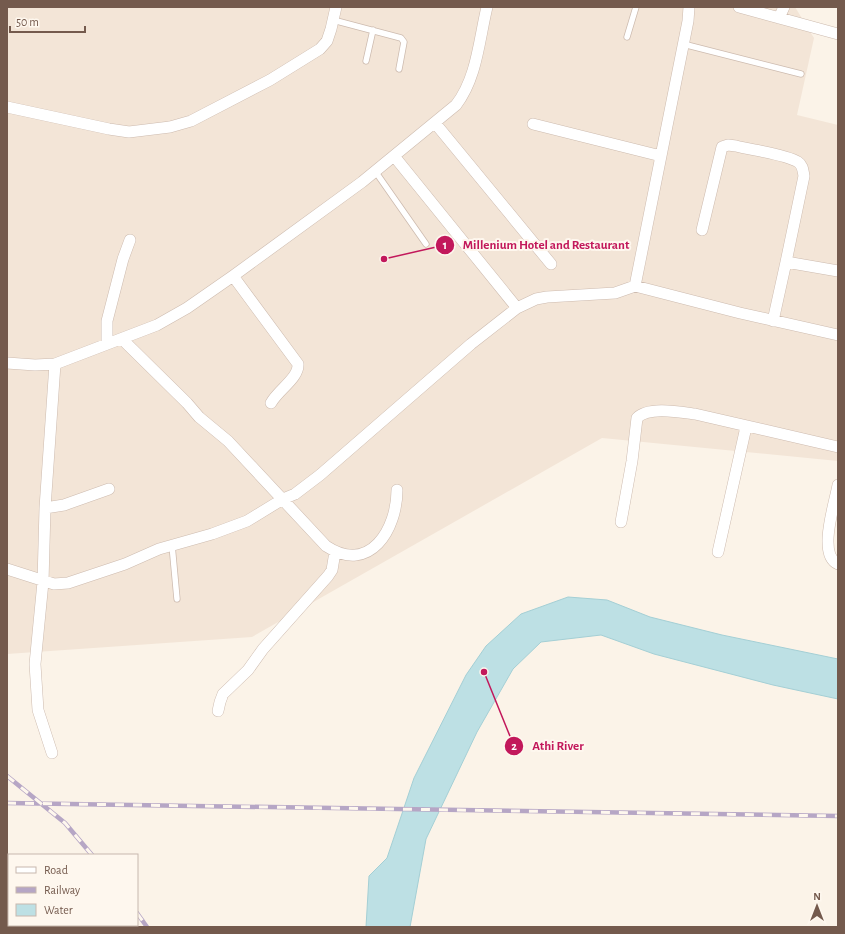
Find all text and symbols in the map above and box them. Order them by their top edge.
scale bar [10,8,85,34]
text: 50 m [16,16,39,28]
callout: Millenium Hotel and Restaurant [435,232,637,257]
text: 1 [443,239,447,251]
text: Millenium Hotel and Restaurant [463,239,630,252]
callout: Athi River [504,733,592,758]
text: 2 [511,740,517,752]
text: Athi River [532,740,584,753]
legend [8,854,138,926]
text: Road [44,864,68,876]
text: Railway [44,884,80,897]
north arrow [797,886,837,926]
text: N [813,891,821,902]
text: Water [44,904,73,916]

